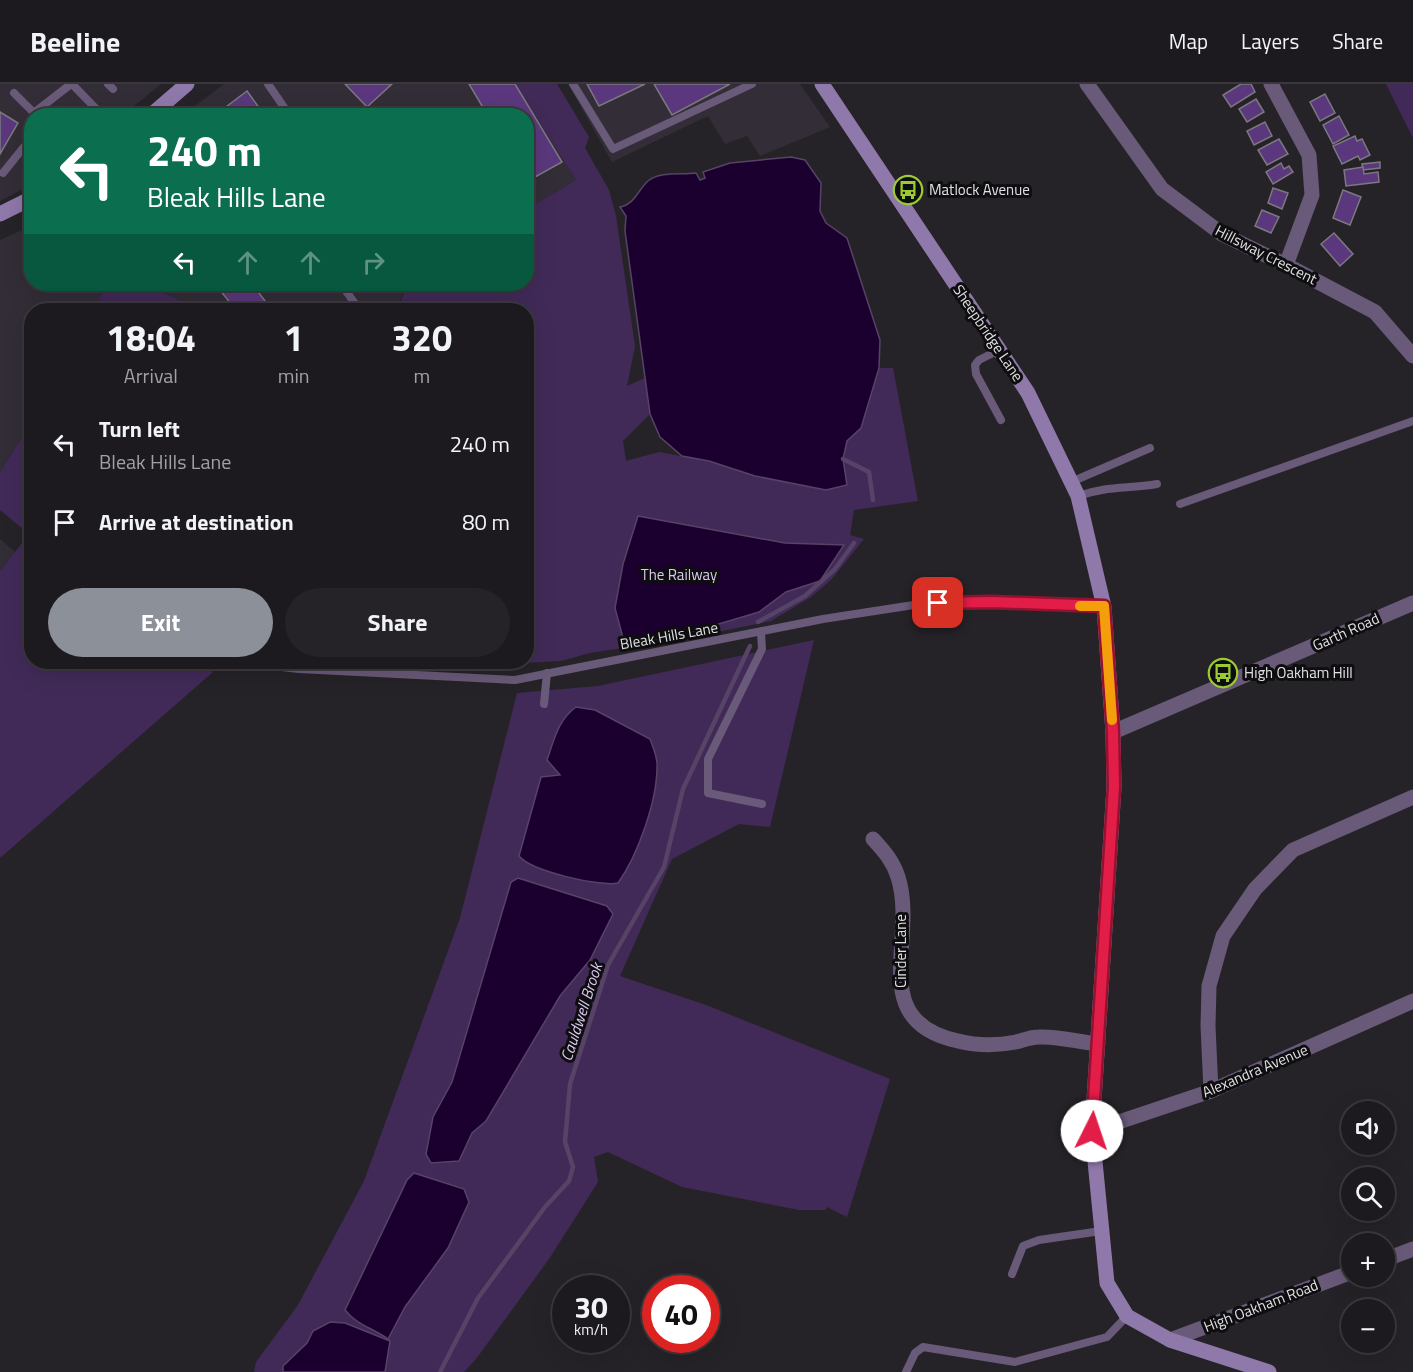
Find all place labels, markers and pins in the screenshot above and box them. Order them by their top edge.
bus stop icon: Matlock Avenue [892,174,924,206]
place label: Matlock Avenue [929,178,1030,201]
pin [912,577,963,628]
bus stop icon: High Oakham Hill [1207,657,1239,689]
place label: High Oakham Hill [1244,661,1353,684]

